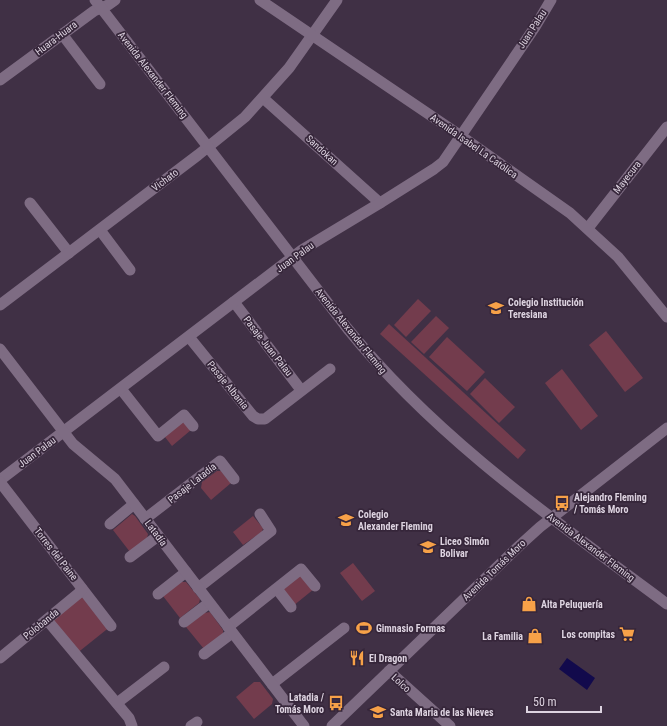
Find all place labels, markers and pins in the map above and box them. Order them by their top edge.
place label: Colegio Institución Teresiana [508,297,584,320]
school or university icon: Colegio Institución Teresiana [487,299,505,317]
place label: Alejandro Fleming / Tomás Moro [574,492,647,515]
bus stop icon: Alejandro Fleming / Tomás Moro [553,494,571,512]
place label: Colegio Alexander Fleming [358,509,433,532]
school or university icon: Colegio Alexander Fleming [337,511,355,529]
place label: Liceo Simón Bolivar [440,536,489,559]
school or university icon: Liceo Simón Bolivar [419,538,437,556]
shop icon: Alta Peluquería [520,595,538,613]
place label: Alta Peluquería [541,599,603,610]
sports icon: Gimnasio Formas [355,619,373,637]
place label: Gimnasio Formas [376,623,446,634]
supermarket icon: Los compitas [618,625,636,643]
shop icon: La Familia [526,627,544,645]
place label: Los compitas [562,629,615,640]
place label: La Familia [482,631,523,642]
restaurant icon: El Dragon [348,649,366,667]
place label: El Dragon [369,653,407,664]
place label: Latadia / Tomás Moro [275,692,325,715]
bus stop icon: Latadia / Tomás Moro [327,694,345,712]
school or university icon: Santa Maria de las Nieves [369,703,387,721]
place label: Santa Maria de las Nieves [390,707,494,718]

